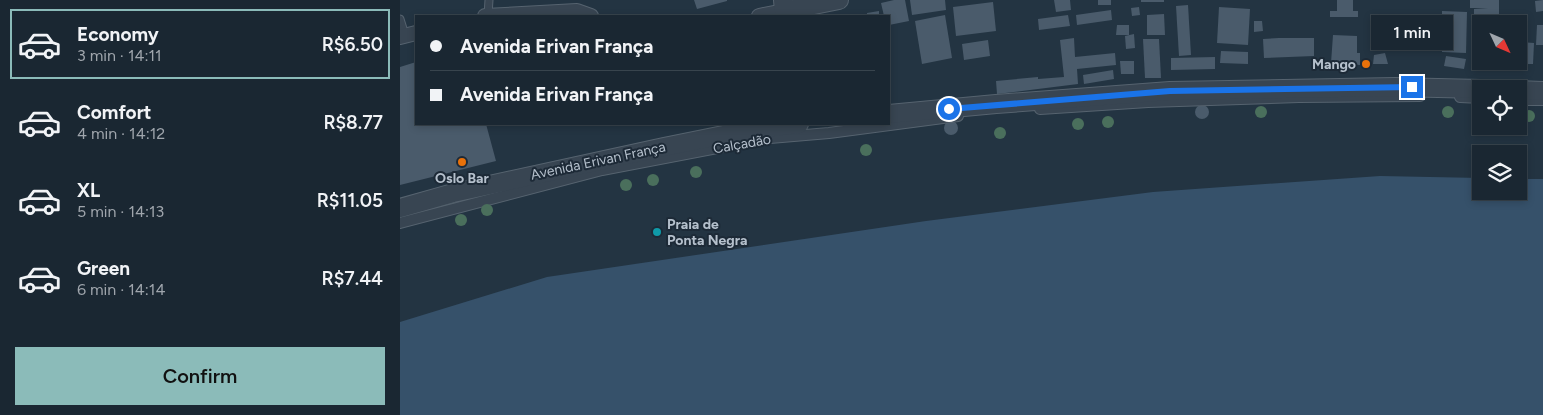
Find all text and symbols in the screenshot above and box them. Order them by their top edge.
callout: 1 min [1371,14,1453,49]
north arrow [1472,15,1528,70]
map controls [1472,15,1527,200]
icon: car [17,22,62,67]
text: Economy [77,23,159,46]
text: 1 min [1393,23,1431,42]
text: R$6.50 [322,33,383,56]
text: Avenida Erivan França [460,35,653,58]
text: 3 min · 14:11 [77,46,162,65]
place label: Mango [1312,56,1356,73]
marker: Mango [1360,58,1372,70]
route end [1401,76,1423,98]
button: locate [1472,80,1527,135]
text: Avenida Erivan França [460,83,653,106]
route start [938,98,960,120]
icon: car [17,100,62,145]
text: Comfort [77,101,152,124]
text: R$8.77 [323,111,383,134]
text: 4 min · 14:12 [77,124,165,143]
street label: Calçadão [712,131,772,157]
street label: Avenida Erivan França [529,138,667,184]
button: layers [1472,145,1527,200]
marker: Oslo Bar [456,156,468,168]
place label: Oslo Bar [435,170,490,187]
icon: car [17,178,62,223]
text: XL [77,179,100,202]
text: R$11.05 [317,189,383,212]
text: 5 min · 14:13 [77,202,164,221]
place label: Praia de Ponta Negra [667,216,747,249]
marker: Praia de Ponta Negra [651,226,663,238]
icon: car [17,256,62,301]
text: Green [77,257,130,280]
text: R$7.44 [322,267,383,290]
text: 6 min · 14:14 [77,280,165,299]
button: Confirm [15,347,385,405]

